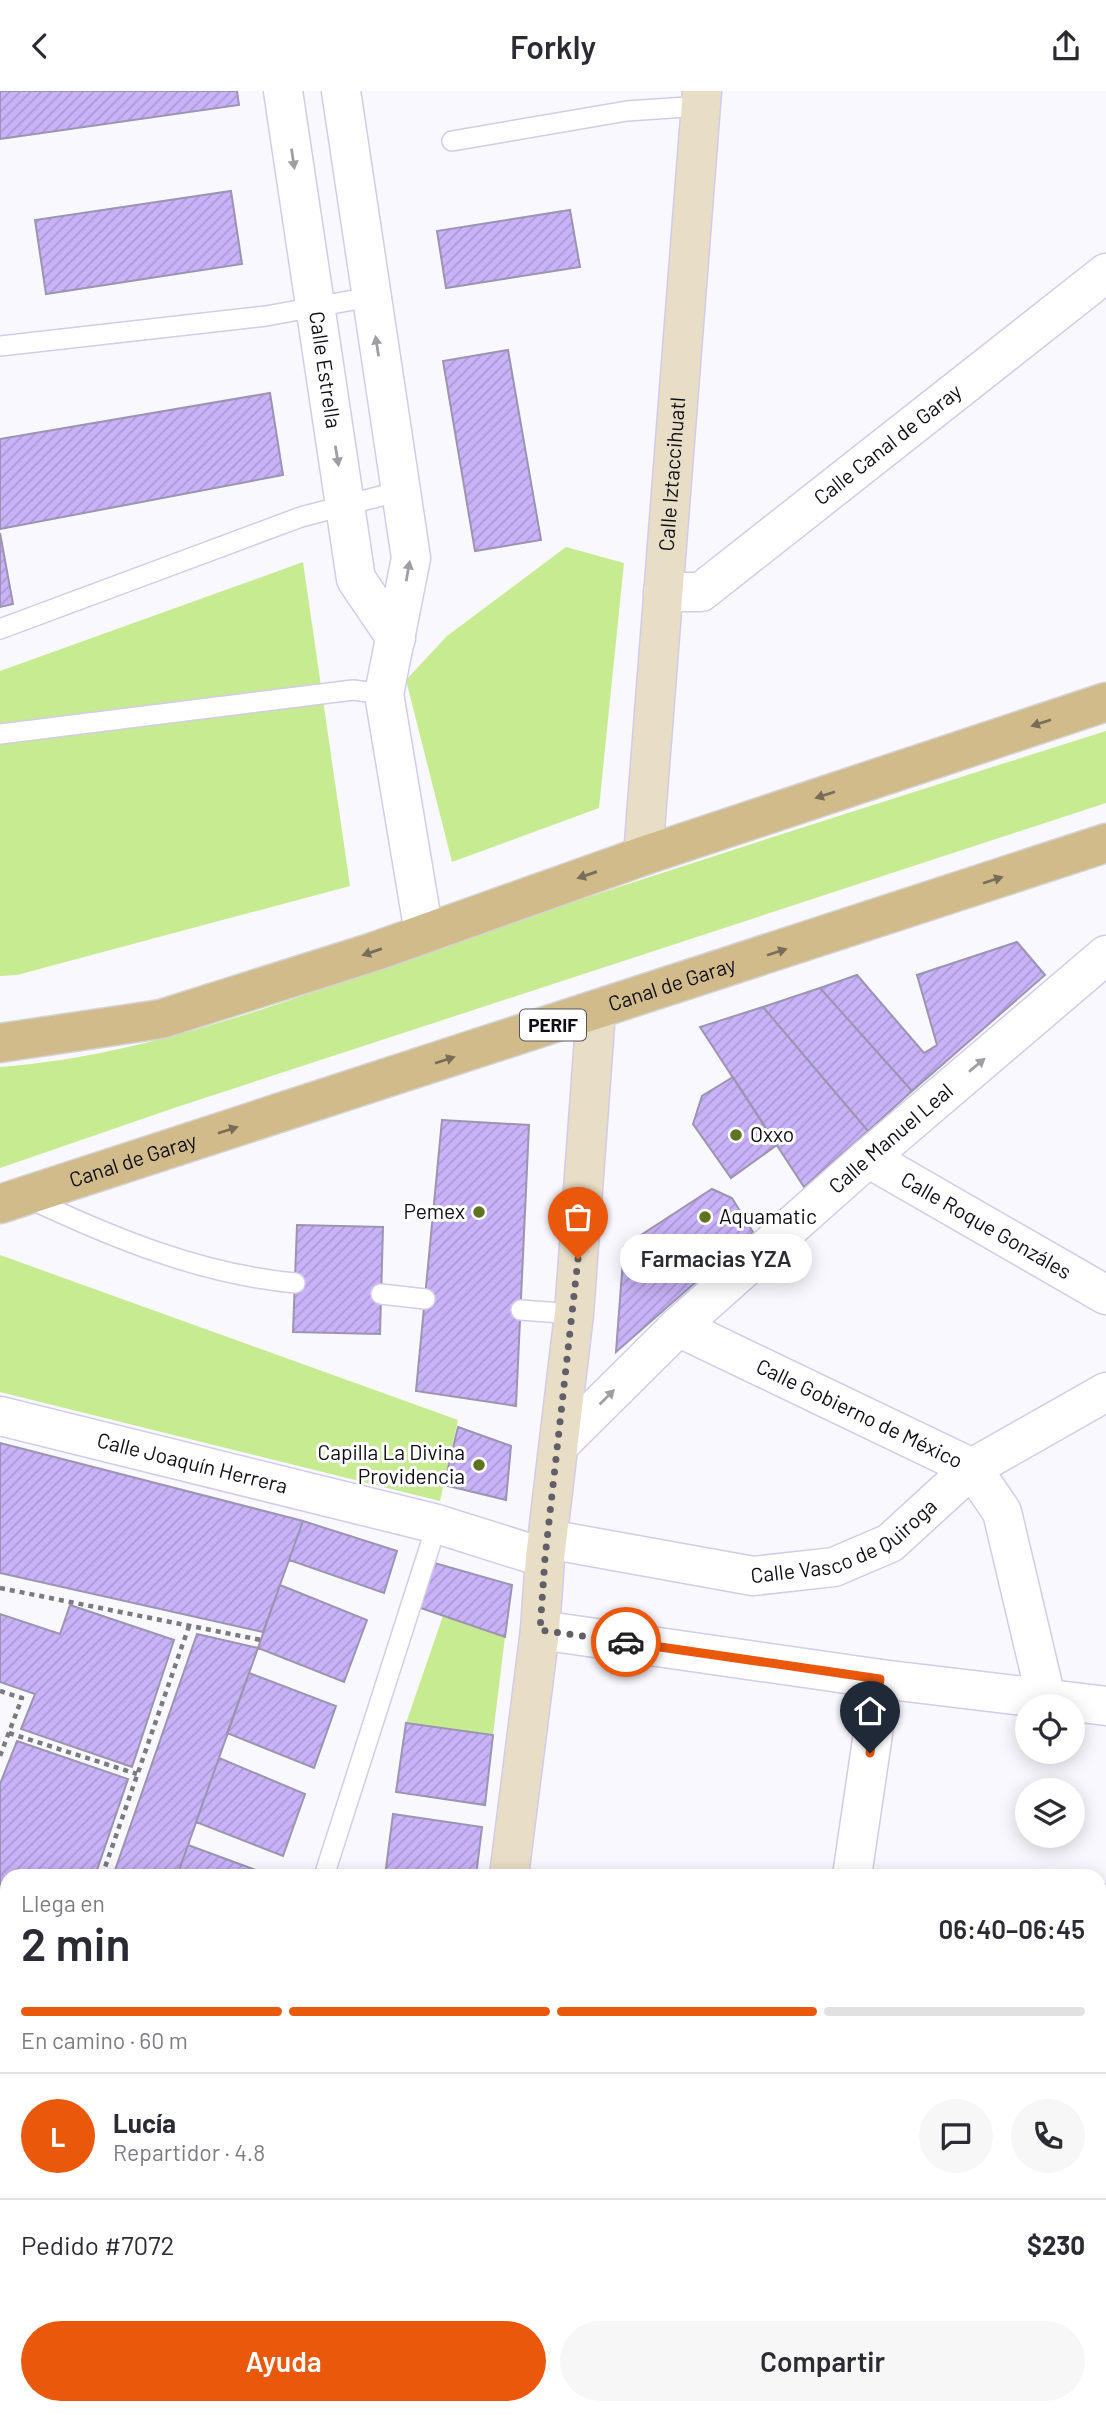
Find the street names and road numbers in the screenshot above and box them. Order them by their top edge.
street label: Calle Estrella [305,309,347,430]
street label: Calle Canal de Garay [808,378,966,509]
street label: Calle Iztaccihuatl [653,396,689,552]
street label: Canal de Garay [605,951,739,1016]
road number: PERIF [520,1009,586,1041]
street label: Calle Manuel Leal [823,1077,957,1198]
street label: Canal de Garay [66,1127,200,1192]
street label: Calle Roque Gonzáles [897,1166,1076,1283]
street label: Calle Gobierno de México [753,1352,967,1473]
street label: Calle Joaquín Herrera [95,1426,290,1498]
street label: Calle Vasco de Quiroga [749,1493,941,1587]

